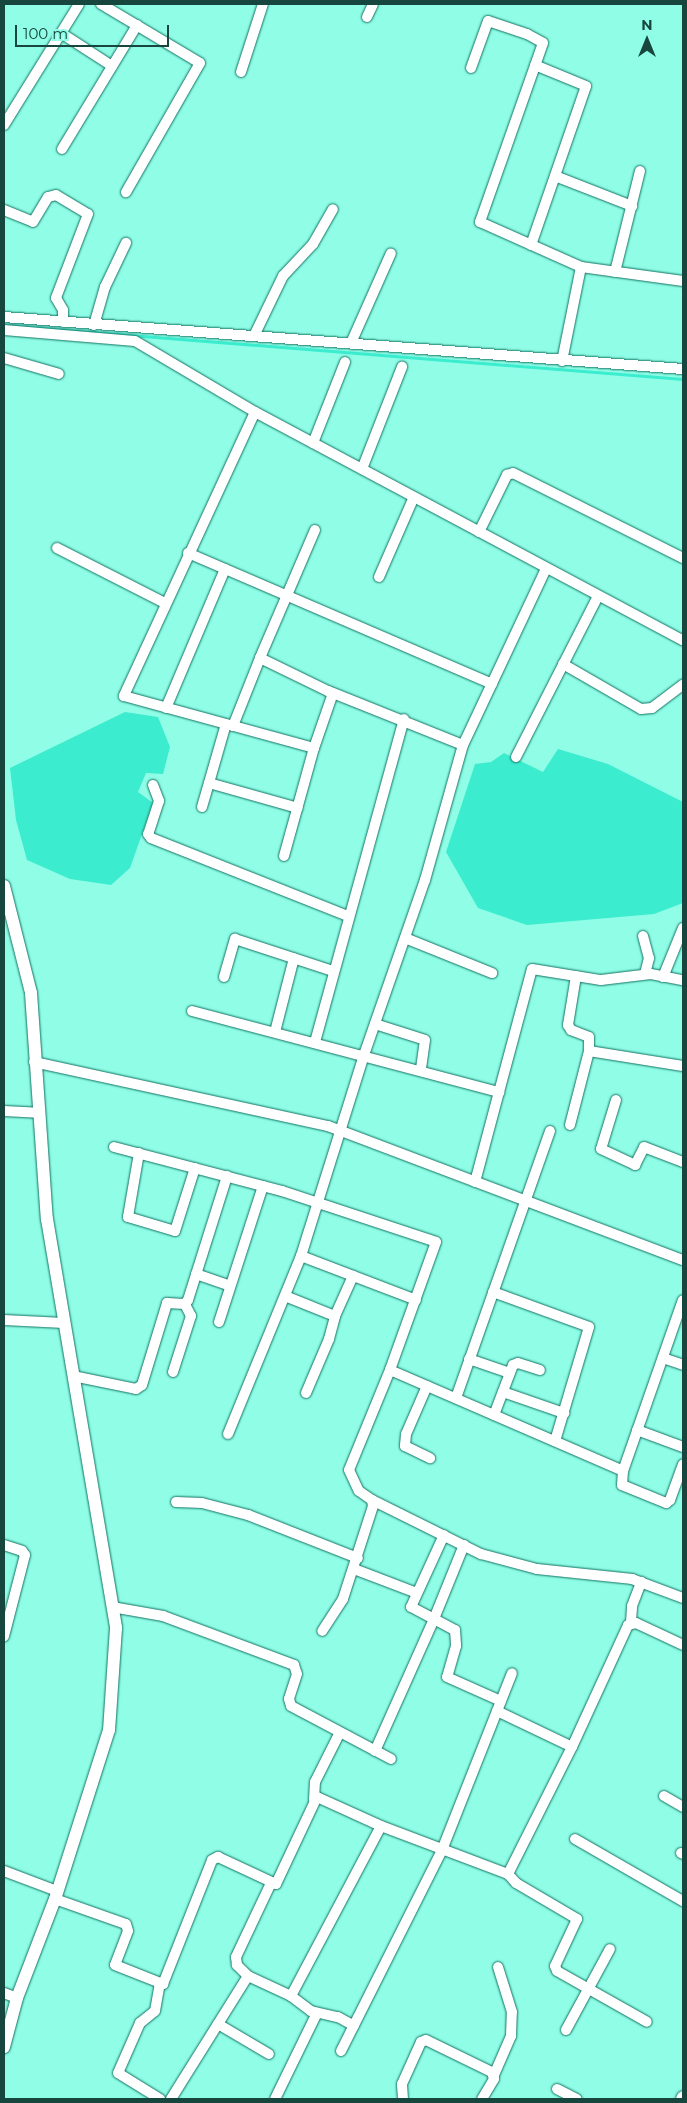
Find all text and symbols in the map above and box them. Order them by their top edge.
scale bar [18,15,171,47]
north arrow [622,15,672,65]
text: N [641,16,653,34]
text: 100 m [23,24,68,43]

